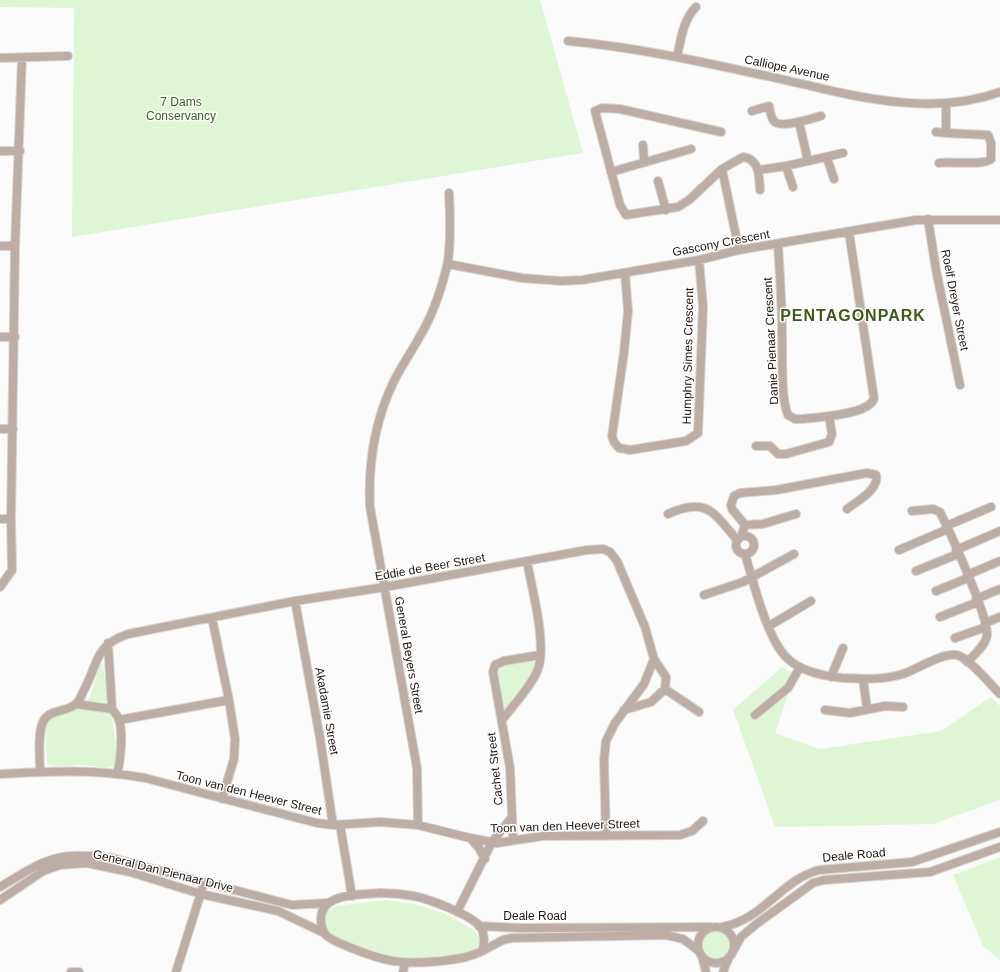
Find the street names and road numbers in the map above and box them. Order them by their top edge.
street label: Calliope Avenue [743,52,831,84]
street label: Gascony Crescent [671,227,771,259]
street label: Roelf Dreyer Street [938,248,972,352]
street label: Danie Pienaar Crescent [761,276,781,405]
street label: Humphry Simes Crescent [680,287,696,424]
street label: Eddie de Beer Street [374,550,487,584]
street label: General Beyers Street [392,595,426,715]
street label: Akadamie Street [312,666,342,757]
street label: Cachet Street [484,731,506,806]
street label: Toon van den Heever Street [175,768,324,818]
street label: Toon van den Heever Street [490,816,641,836]
street label: Deale Road [822,845,886,865]
street label: General Dan Pienaar Drive [91,847,235,895]
street label: Deale Road [503,909,567,923]

